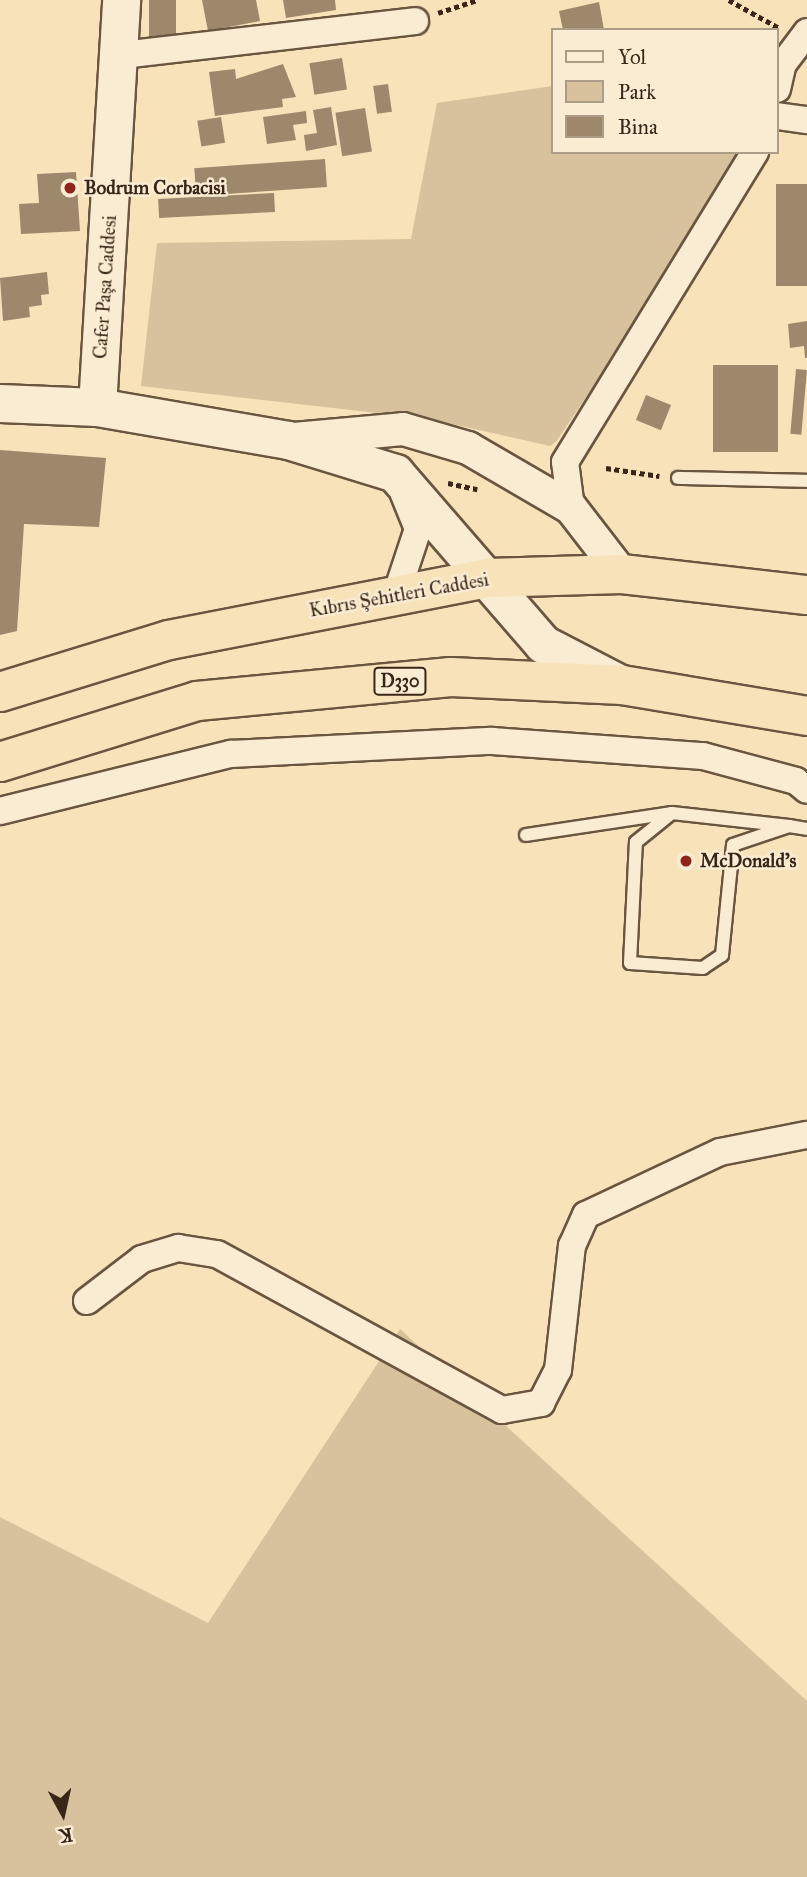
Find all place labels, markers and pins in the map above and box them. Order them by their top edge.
place label: Bodrum Corbacisi [84,177,226,199]
marker: Bodrum Corbacisi [62,180,78,196]
place label: McDonald's [700,850,796,872]
marker: McDonald's [678,853,694,869]

